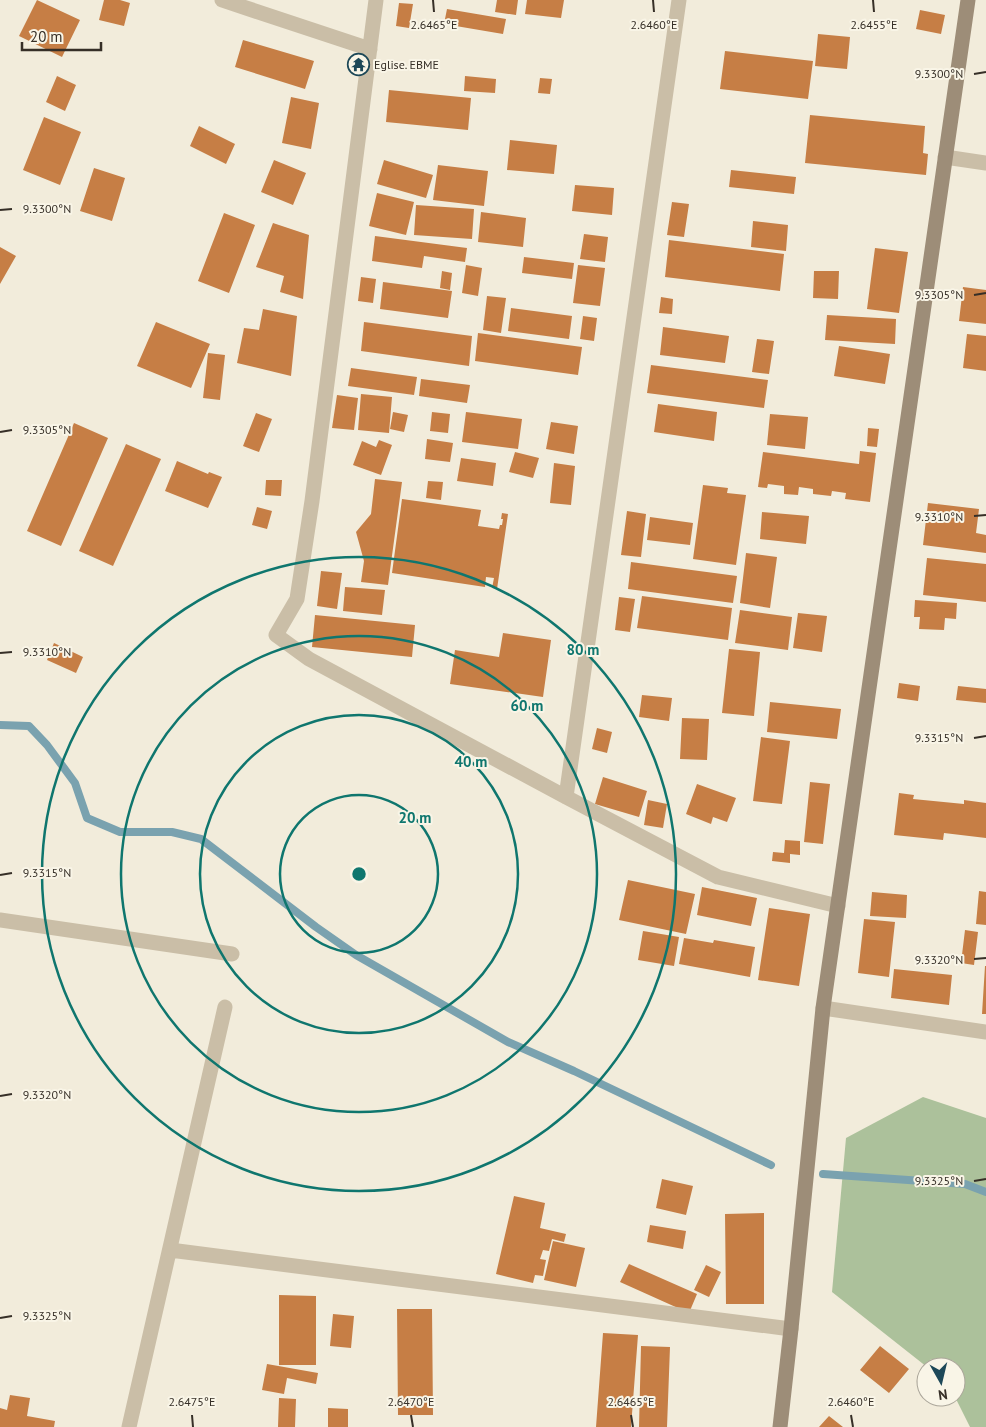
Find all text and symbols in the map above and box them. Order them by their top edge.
text: 2.6465°E [411,17,457,32]
text: 2.6460°E [631,17,677,32]
text: 2.6455°E [851,17,897,32]
scale bar [22,20,101,52]
text: 20 m [30,27,63,46]
temple icon: Eglise. EBME [346,52,370,76]
place label: Eglise. EBME [374,57,439,72]
text: 9.3300°N [915,66,963,81]
text: 9.3300°N [23,201,71,216]
text: 9.3305°N [915,287,963,302]
text: 9.3305°N [23,422,71,437]
text: 9.3310°N [915,509,963,524]
text: 80 m [567,640,599,659]
text: 9.3310°N [23,644,71,659]
text: 60 m [511,696,543,715]
text: 9.3315°N [915,730,963,745]
text: 40 m [455,752,487,771]
text: 20 m [399,808,431,827]
text: 9.3315°N [23,865,71,880]
centre of rings [350,865,368,883]
text: 9.3320°N [915,952,963,967]
text: 9.3320°N [23,1087,71,1102]
text: 9.3325°N [915,1173,963,1188]
text: 9.3325°N [23,1308,71,1323]
north arrow [916,1357,966,1407]
text: N [937,1385,949,1404]
text: 2.6475°E [169,1394,215,1409]
text: 2.6470°E [388,1394,434,1409]
text: 2.6465°E [608,1394,654,1409]
text: 2.6460°E [828,1394,874,1409]

